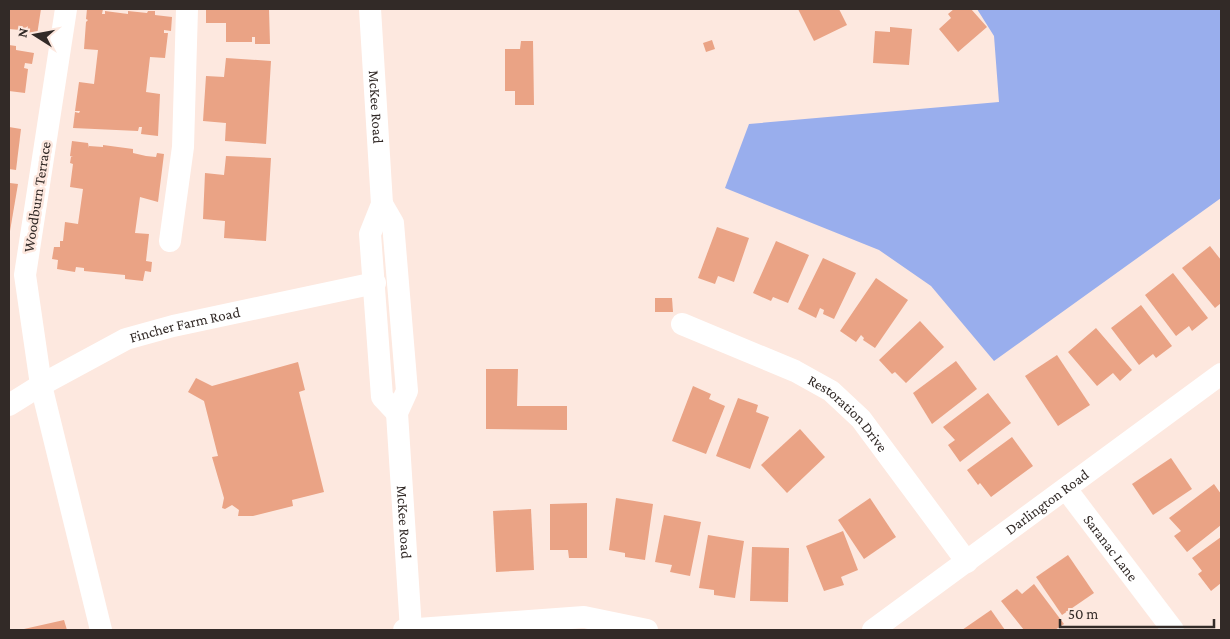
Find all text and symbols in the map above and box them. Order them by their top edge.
north arrow [10,10,60,60]
text: N [13,26,31,39]
street label: McKee Road [366,70,386,144]
street label: Woodburn Terrace [20,140,54,254]
street label: Fincher Farm Road [128,304,242,346]
street label: Restoration Drive [805,372,891,455]
street label: Darlington Road [1002,466,1092,538]
street label: McKee Road [394,485,414,559]
street label: Saranac Lane [1080,512,1141,585]
scale bar [1060,596,1214,628]
text: 50 m [1068,606,1098,622]

